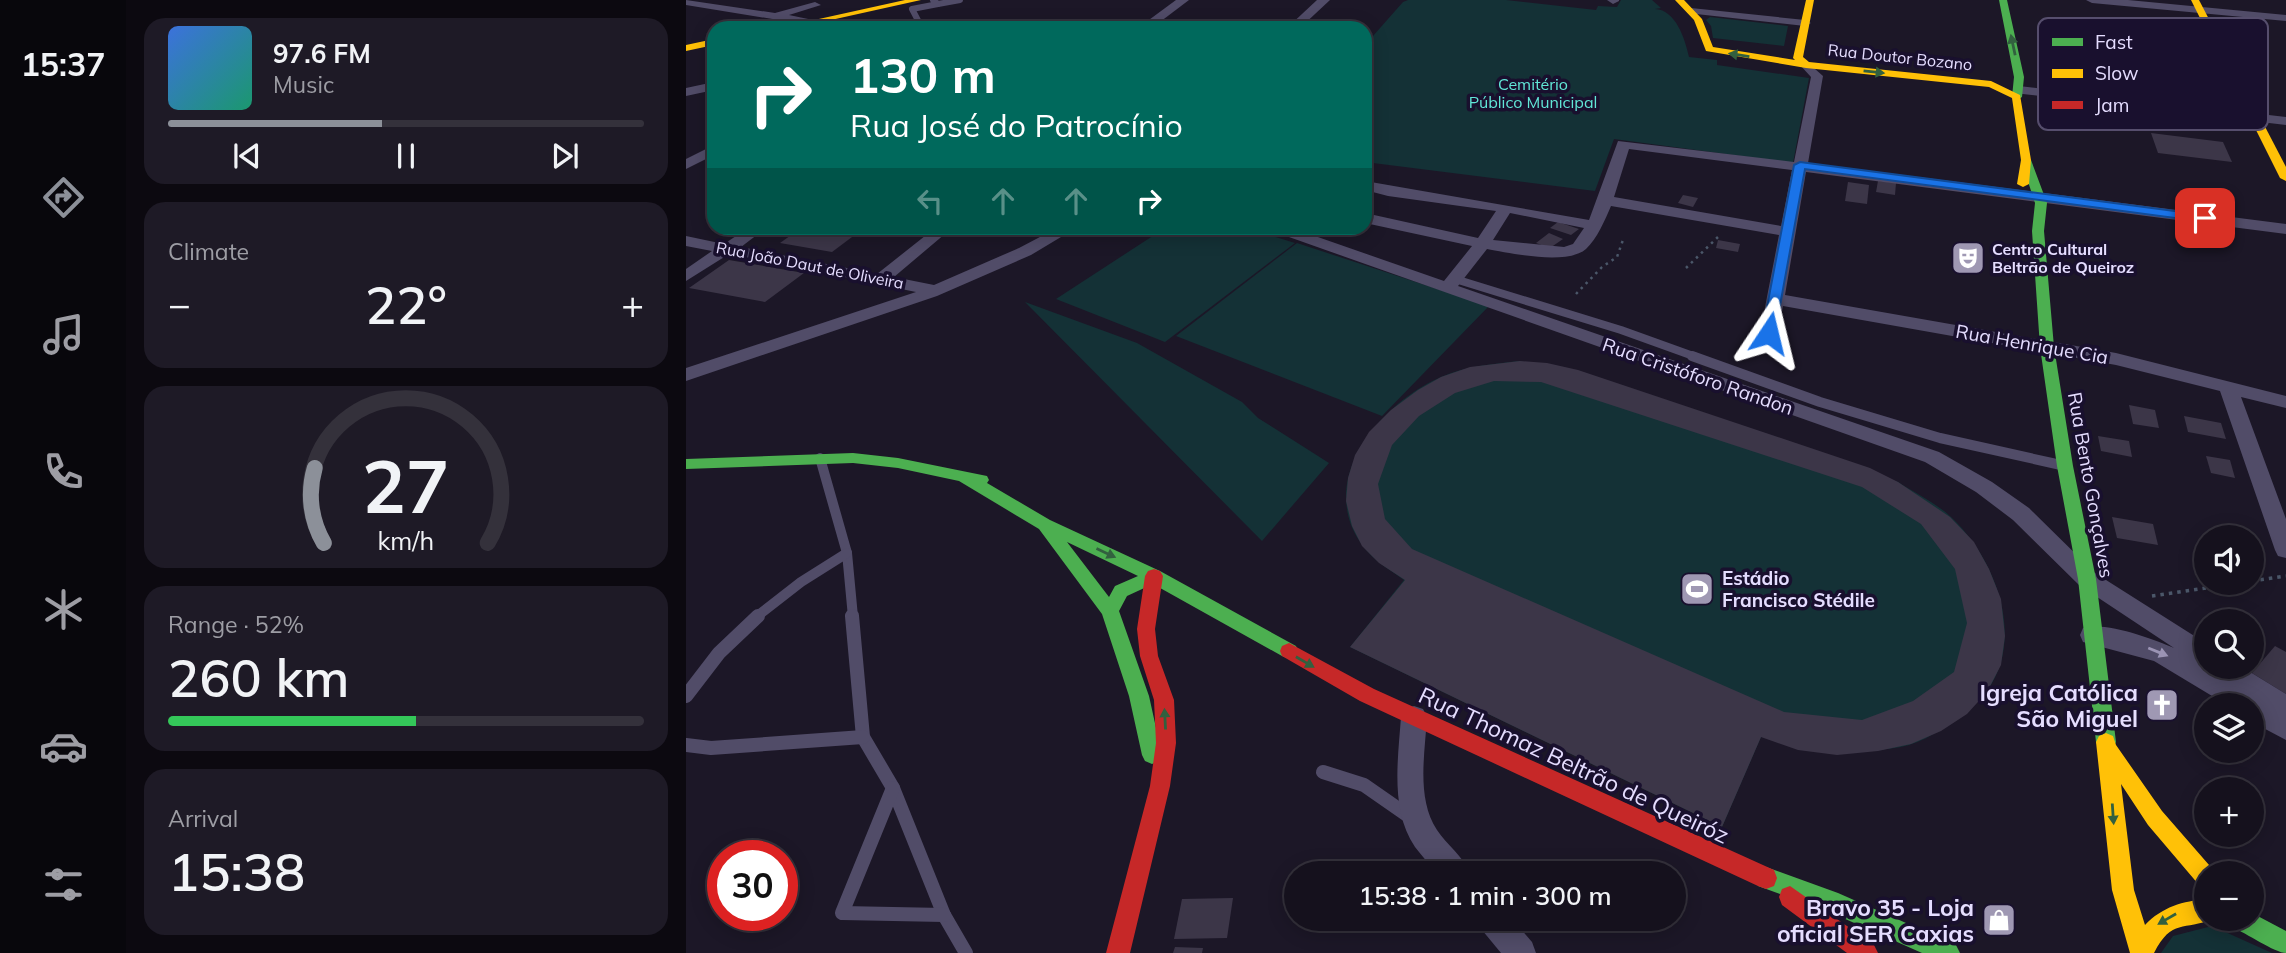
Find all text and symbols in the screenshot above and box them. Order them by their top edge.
legend [2038,18,2268,130]
text: Fast [2095,30,2133,54]
one-way arrow [2007,34,2018,56]
text: 97.6 FM [273,37,371,70]
street label: Rua Doutor Bozano [1827,39,1973,75]
text: 15:37 [21,44,105,84]
text: 130 m [850,44,996,105]
icon: right [735,49,826,140]
one-way arrow [1727,49,1749,60]
text: Slow [2095,61,2139,85]
one-way arrow [1863,67,1885,78]
text: Music [273,70,334,99]
park label: Cemitério Público Municipal [1469,74,1597,112]
text: Jam [2095,93,2129,117]
text: Rua José do Patrocínio [850,105,1183,145]
icon: previous [228,137,266,175]
icon: pause [387,137,425,175]
icon: next [546,137,584,175]
icon: directions [39,173,88,222]
icon: left [911,182,949,220]
icon: ahead [984,182,1022,220]
icon: ahead [1057,182,1095,220]
icon: right [1130,182,1168,220]
pin [2175,188,2235,248]
icon: arrive [2186,199,2224,237]
text: Climate [168,237,249,266]
street label: Rua João Daut de Oliveira [715,237,905,293]
theatre icon: Centro Cultural Beltrão de Queiroz [1949,239,1987,277]
place label: Centro Cultural Beltrão de Queiroz [1992,239,2134,277]
text: 22° [365,272,447,337]
text: − [168,280,191,328]
text: + [621,280,644,328]
position arrow [1732,296,1806,370]
icon: music [39,310,88,359]
street label: Rua Henrique Cia [1954,319,2110,369]
street label: Rua Cristóforo Randon [1599,332,1797,420]
street label: Rua Bento Gonçalves [2063,390,2119,580]
text: 27 [362,440,450,531]
icon: phone [39,447,88,496]
text: km/h [378,524,434,555]
map controls [2194,525,2264,931]
button: sound [2194,525,2264,595]
one-way arrow [1096,547,1116,559]
place label: Estádio Francisco Stédile [1722,566,1875,612]
sports icon: Estádio Francisco Stédile [1678,570,1716,608]
icon: climate [39,585,88,634]
button: search [2194,609,2264,679]
text: Range · 52% [168,610,304,639]
text: 260 km [168,645,349,710]
one-way arrow [2147,647,2168,658]
one-way arrow [1295,656,1315,668]
place label: Igreja Católica São Miguel [1980,678,2138,733]
street label: Rua Thomaz Beltrão de Queiróz [1414,680,1734,850]
church icon: Igreja Católica São Miguel [2143,686,2181,724]
button: layers [2194,693,2264,763]
one-way arrow [1160,707,1171,729]
icon: car [39,722,88,771]
button: + [2194,777,2264,847]
one-way arrow [2108,803,2119,825]
text: Arrival [168,804,238,833]
text: 15:38 [168,839,305,904]
speed limit sign: 30 [707,840,798,931]
icon: filters [39,860,88,909]
button: − [2194,861,2264,931]
text: 15:38 · 1 min · 300 m [1358,879,1612,912]
place label: Bravo 35 - Loja oficial SER Caxias [1777,893,1974,948]
shop icon: Bravo 35 - Loja oficial SER Caxias [1980,901,2018,939]
one-way arrow [2157,913,2176,926]

